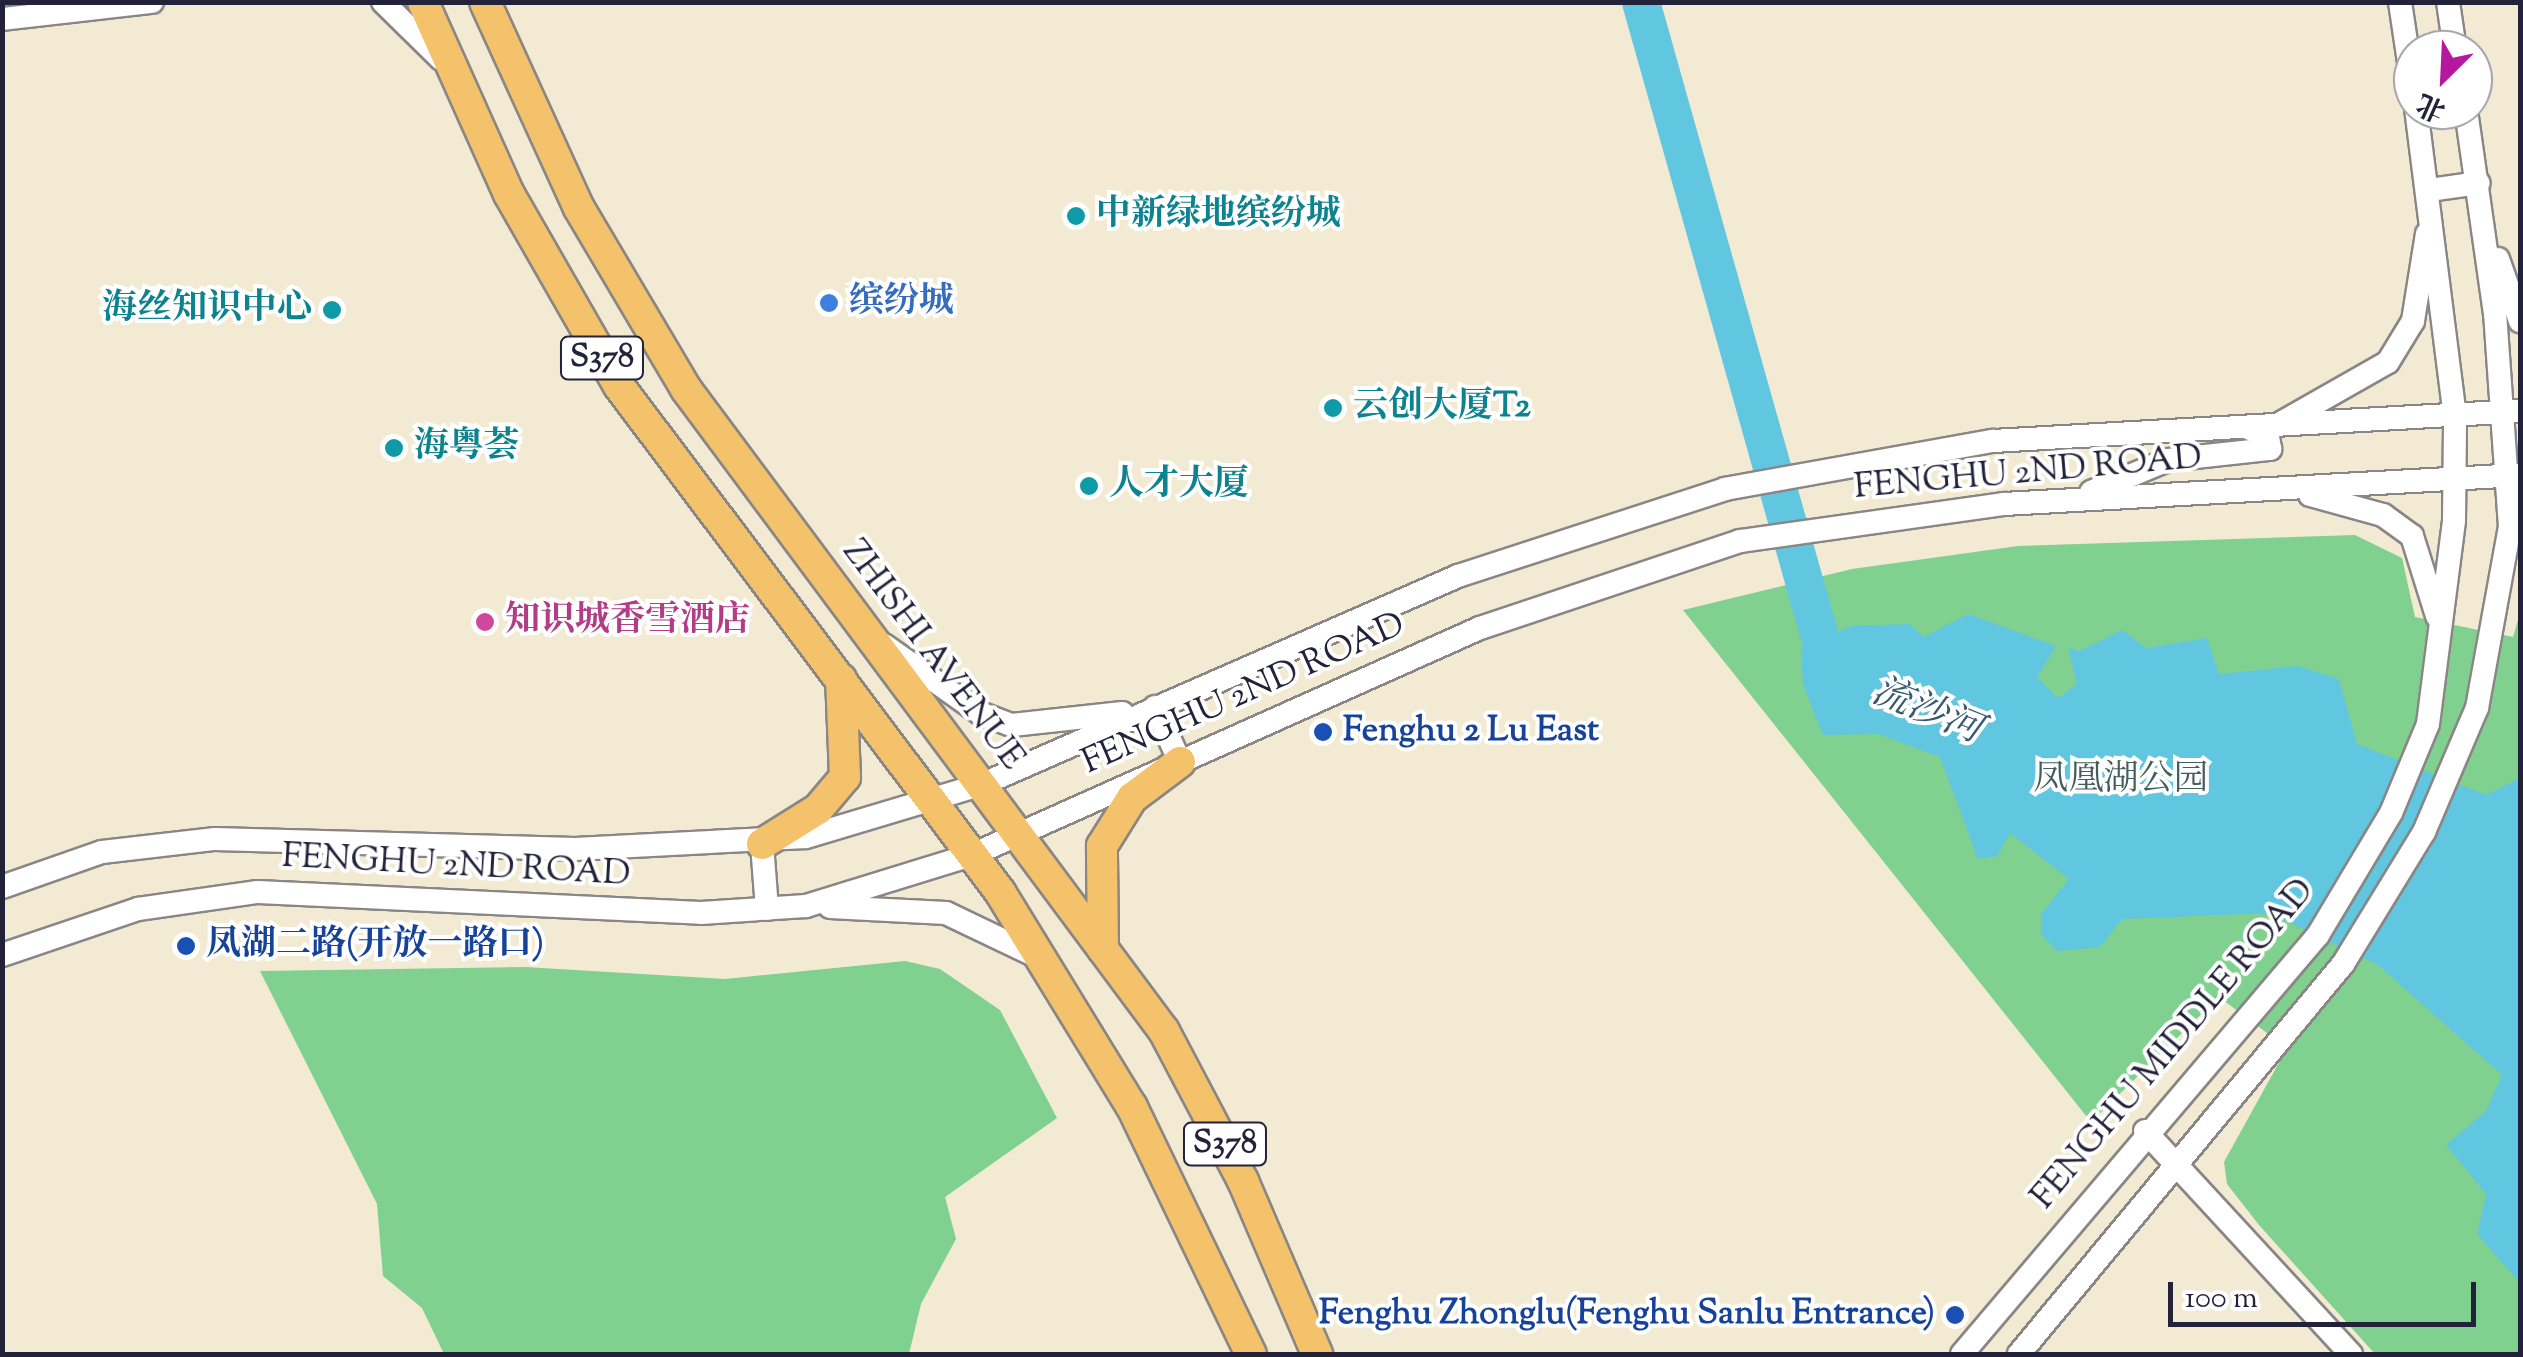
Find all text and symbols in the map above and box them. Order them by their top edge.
north arrow [2393,30,2493,130]
text: 北 [2411,82,2453,130]
place label: 中新绿地缤纷城 [1096,195,1341,237]
marker: 中新绿地缤纷城 [1065,205,1087,227]
place label: 缤纷城 [849,282,954,324]
place label: 海丝知识中心 [102,289,312,331]
marker: 缤纷城 [818,292,840,314]
marker: 海丝知识中心 [321,299,343,321]
road number: S378 [560,331,644,385]
place label: 云创大厦T2 [1353,387,1531,429]
marker: 云创大厦T2 [1322,397,1344,419]
place label: 海粤荟 [414,427,519,469]
marker: 海粤荟 [383,437,405,459]
street label: FENGHU 2ND ROAD [1853,438,2203,510]
place label: 人才大厦 [1109,465,1249,507]
marker: 人才大厦 [1078,475,1100,497]
street label: ZHISHI AVENUE [832,533,1032,779]
place label: 知识城香雪酒店 [505,601,750,643]
street label: FENGHU 2ND ROAD [1076,605,1412,785]
marker: 知识城香雪酒店 [474,611,496,633]
water label: 流沙河 [1865,671,1987,755]
place label: Fenghu 2 Lu East [1343,711,1599,753]
marker: Fenghu 2 Lu East [1312,721,1334,743]
park label: 凤凰湖公园 [2034,760,2208,802]
street label: FENGHU 2ND ROAD [281,837,631,897]
street label: FENGHU MIDDLE ROAD [2024,871,2324,1219]
place label: 凤湖二路(开放一路口) [206,925,544,967]
marker: 凤湖二路(开放一路口) [175,935,197,957]
road number: S378 [1182,1117,1268,1171]
scale bar [2173,1262,2480,1324]
text: 100 m [2185,1278,2258,1321]
place label: Fenghu Zhonglu(Fenghu Sanlu Entrance) [1319,1294,1935,1336]
marker: Fenghu Zhonglu(Fenghu Sanlu Entrance) [1944,1304,1966,1326]

